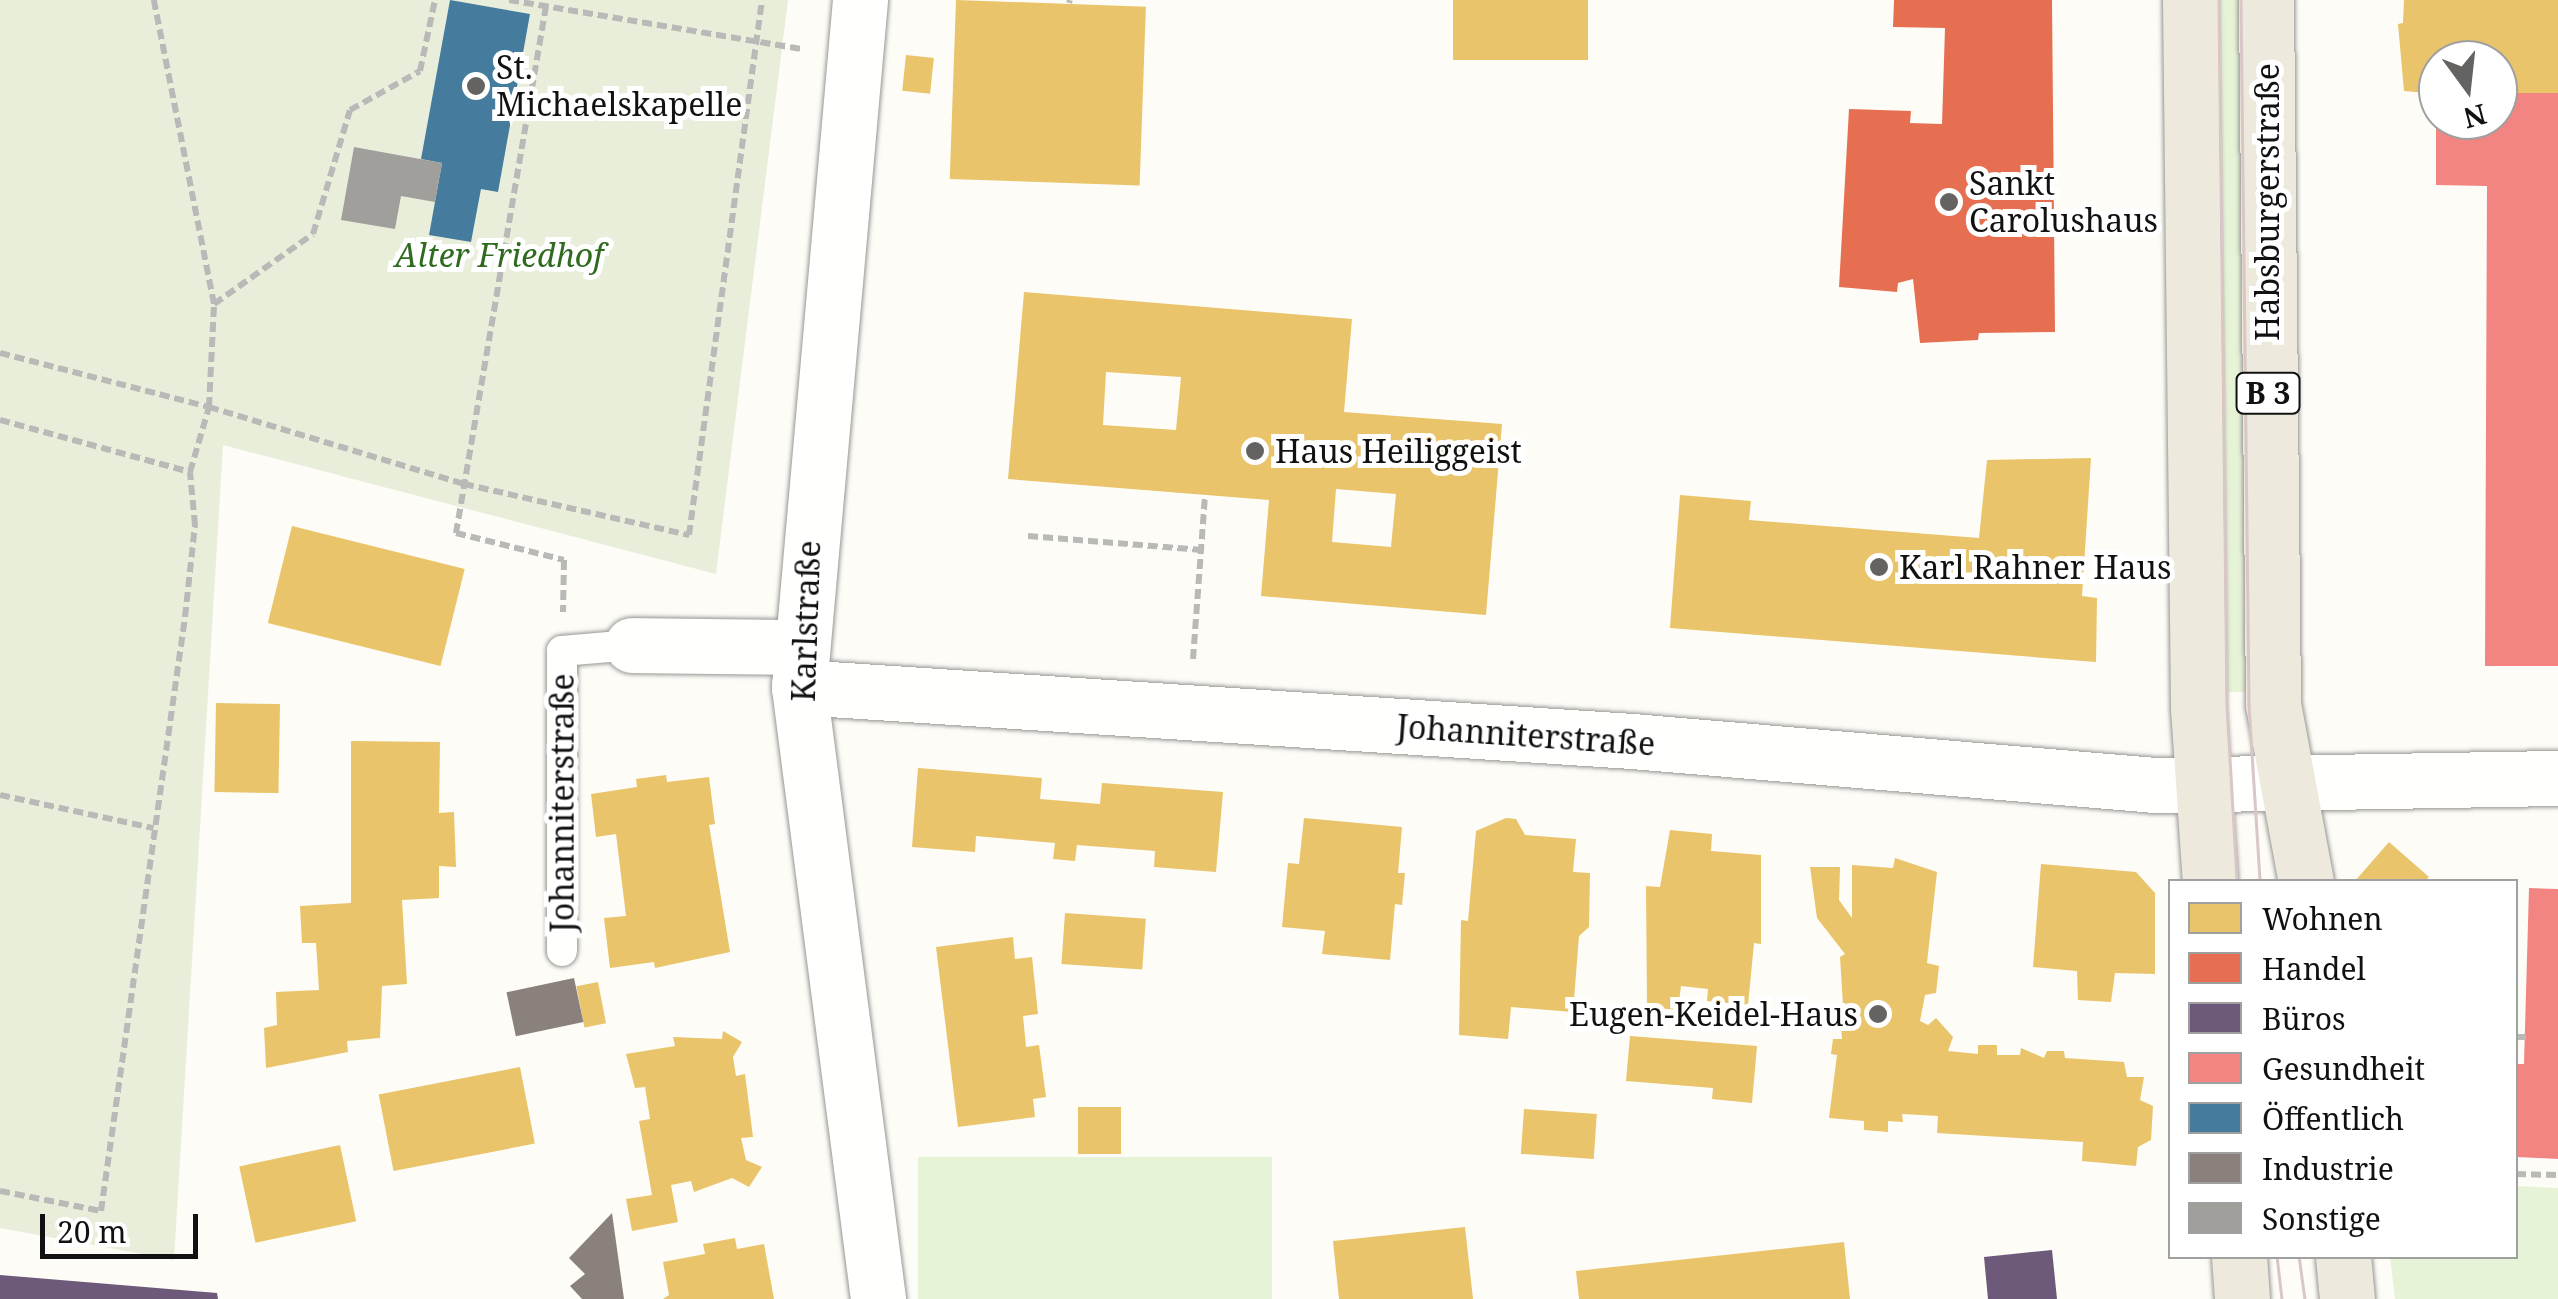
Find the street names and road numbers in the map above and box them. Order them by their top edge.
street label: Habsburgerstraße [2248,63,2286,341]
road number: B 3 [2236,368,2300,418]
street label: Karlstraße [784,540,828,702]
street label: Johanniterstraße [543,673,581,933]
street label: Johanniterstraße [1395,707,1657,763]

